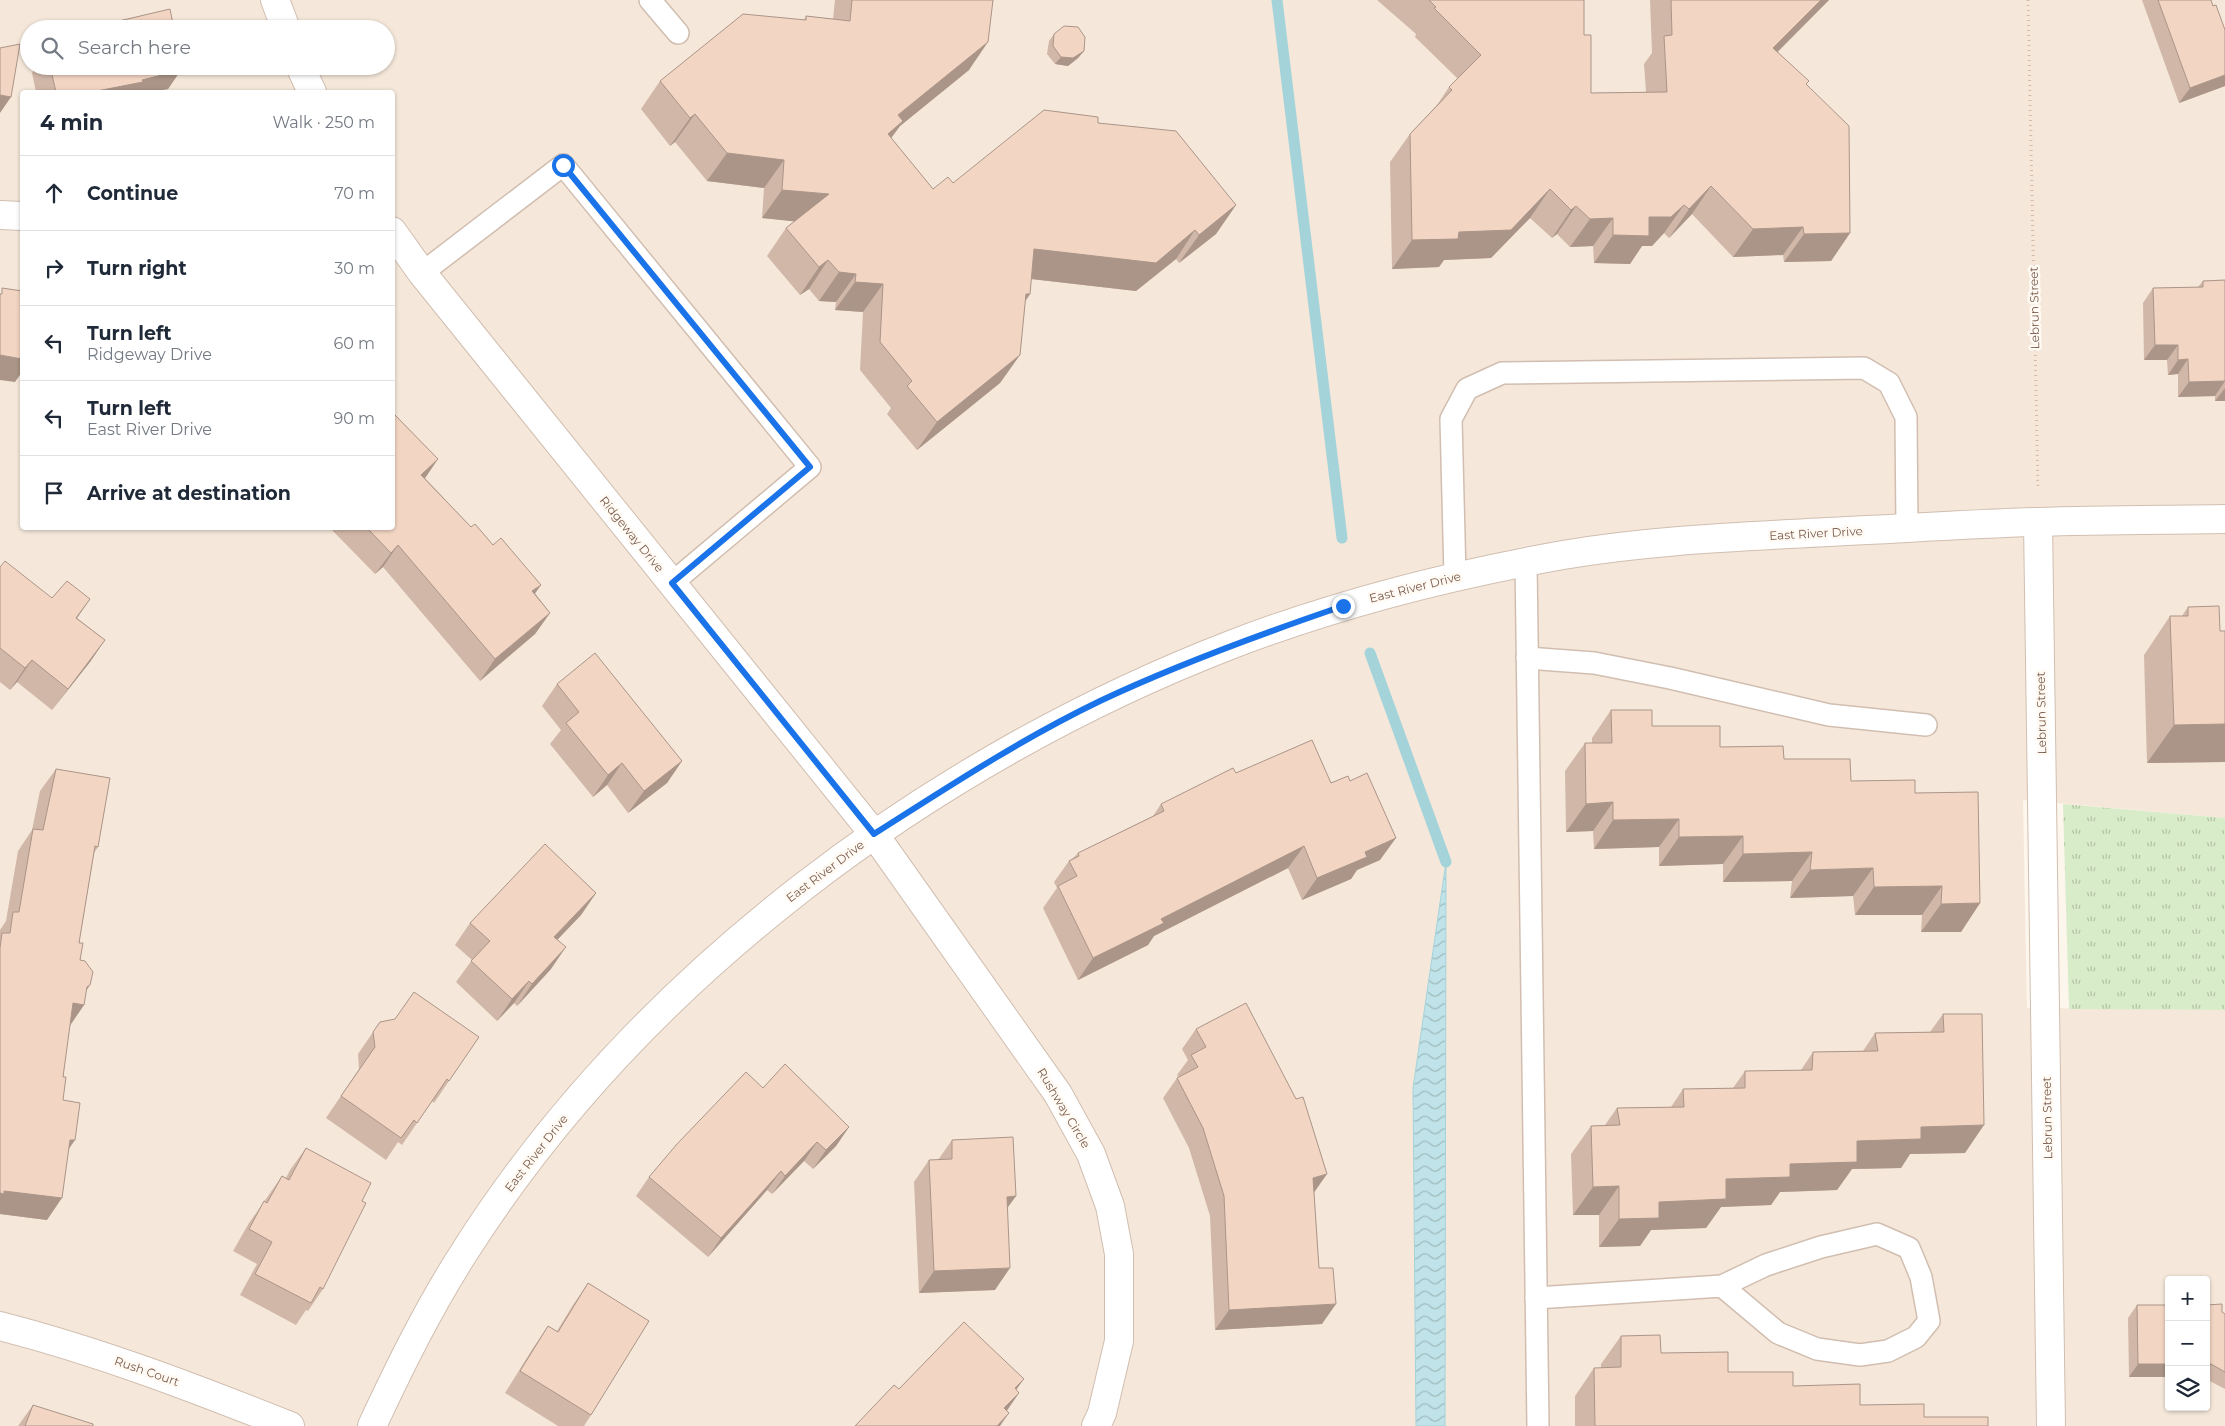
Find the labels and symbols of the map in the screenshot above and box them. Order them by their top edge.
route start [552,154,575,177]
street label: Lebrun Street [2026,266,2042,350]
street label: Ridgeway Drive [597,493,667,575]
street label: East River Drive [1769,523,1863,543]
street label: East River Drive [1368,568,1462,606]
route end [1332,595,1355,618]
street label: Lebrun Street [2033,671,2049,755]
street label: East River Drive [783,837,867,905]
street label: Rushway Circle [1034,1065,1094,1151]
street label: Lebrun Street [2039,1076,2055,1160]
street label: East River Drive [501,1111,571,1195]
street label: Rush Court [113,1353,181,1389]

